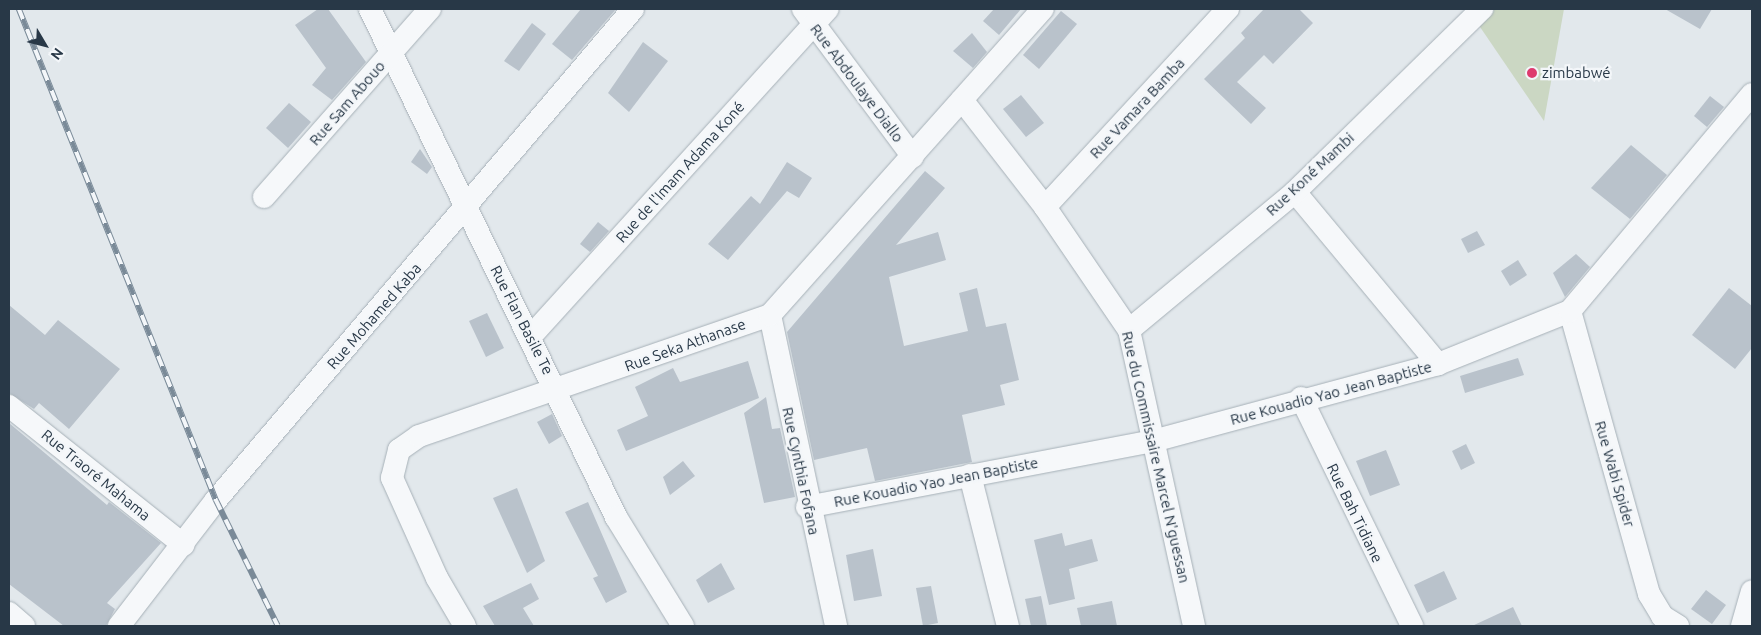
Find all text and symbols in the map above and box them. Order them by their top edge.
north arrow [20,20,70,70]
street label: Rue Abdoulaye Diallo [807,20,907,146]
text: N [47,45,67,63]
street label: Rue Vamara Bamba [1086,54,1188,162]
street label: Rue Sam Abouo [305,57,389,149]
place label: zimbabwé [1542,64,1611,82]
marker: zimbabwé [1526,67,1538,79]
street label: Rue de l'Imam Adama Koné [612,98,748,246]
street label: Rue Koné Mambi [1262,129,1358,219]
street label: Rue Mohamed Kaba [323,259,425,373]
street label: Rue Flan Basile Te [487,262,557,378]
street label: Rue Seka Athanase [622,315,748,375]
street label: Rue du Commissaire Marcel N'guessan [1118,329,1194,585]
street label: Rue Kouadio Yao Jean Baptiste [1228,357,1434,429]
street label: Rue Cynthia Fofana [779,405,823,537]
street label: Rue Wabi Spider [1591,419,1639,529]
street label: Rue Traoré Mahama [38,426,154,524]
street label: Rue Kouadio Yao Jean Baptiste [832,453,1040,511]
street label: Rue Bah Tidiane [1323,460,1387,566]

